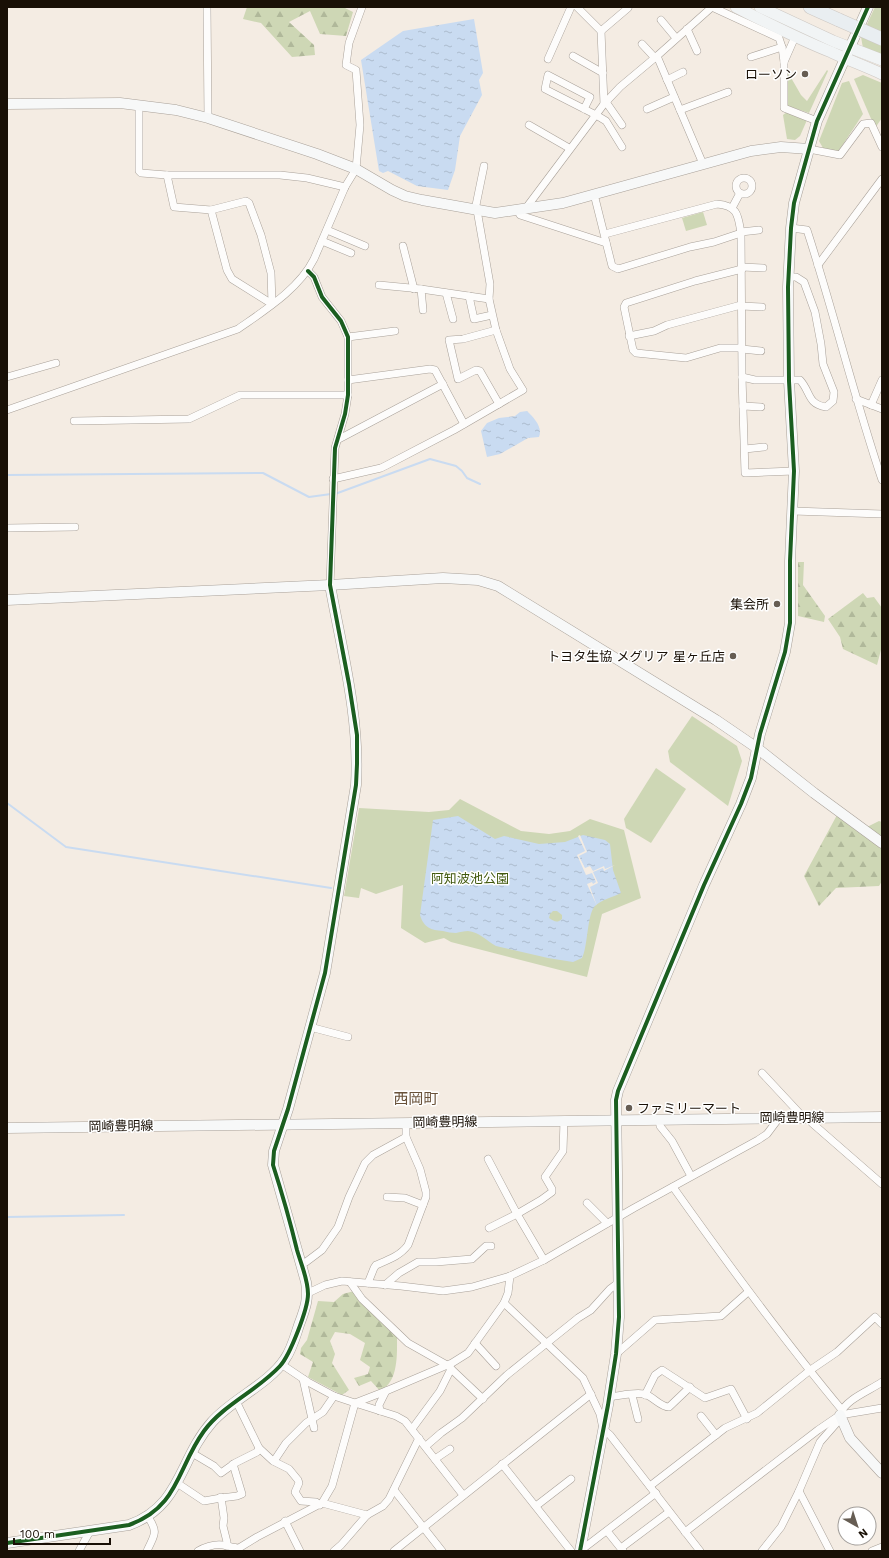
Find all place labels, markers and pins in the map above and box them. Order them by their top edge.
place label: ローソン [745,67,797,82]
marker: ローソン [800,69,810,79]
place label: 集会所 [730,597,769,612]
marker: 集会所 [772,599,782,609]
place label: トヨタ生協 メグリア 星ヶ丘店 [547,649,725,664]
marker: トヨタ生協 メグリア 星ヶ丘店 [728,651,738,661]
place label: ファミリーマート [637,1101,741,1116]
marker: ファミリーマート [624,1103,634,1113]

